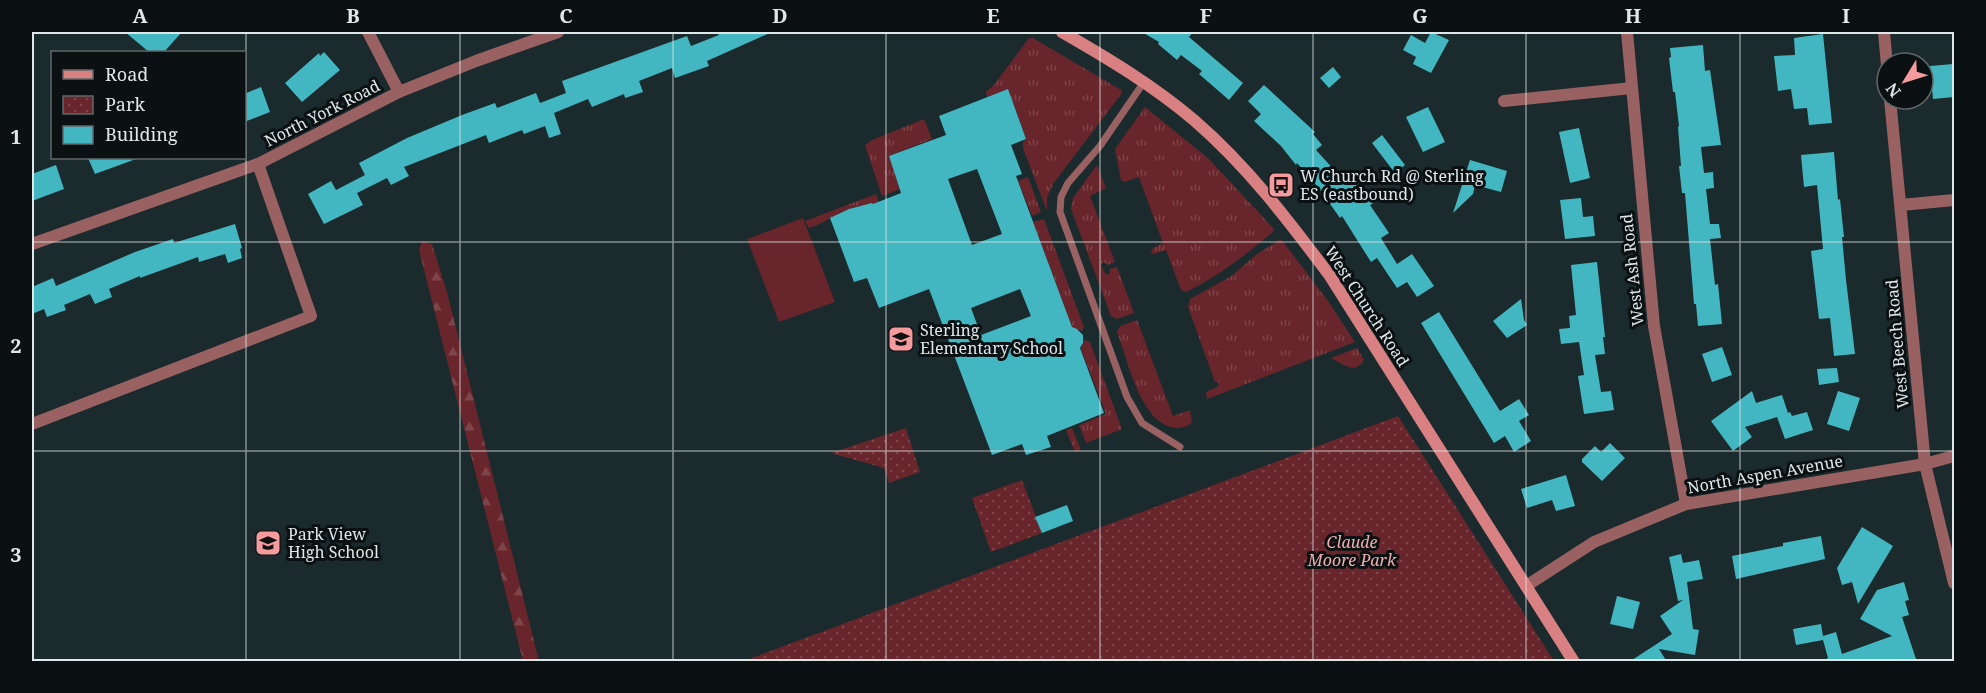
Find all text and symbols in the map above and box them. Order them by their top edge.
text: A [132,2,148,29]
text: B [346,2,360,29]
text: C [559,2,573,29]
text: D [772,2,788,29]
text: E [986,2,1000,29]
text: F [1200,2,1212,29]
text: G [1412,2,1428,29]
text: H [1625,2,1641,29]
text: I [1842,2,1850,29]
legend [51,51,246,159]
north arrow [1875,51,1935,111]
text: Road [105,62,148,86]
street label: North York Road [261,74,384,152]
text: N [1880,78,1906,102]
text: Park [105,92,145,116]
text: Building [105,122,178,146]
text: 1 [10,123,22,150]
place label: W Church Rd @ Sterling ES (eastbound) [1300,165,1484,205]
bus stop icon: W Church Rd @ Sterling ES (eastbound) [1266,170,1296,200]
street label: West Ash Road [1615,213,1649,327]
street label: West Church Road [1320,241,1414,371]
street label: West Beech Road [1880,278,1914,410]
place label: Sterling Elementary School [920,319,1063,359]
school or university icon: Sterling Elementary School [886,324,916,354]
text: 2 [10,332,22,359]
street label: North Aspen Avenue [1686,449,1844,499]
place label: Park View High School [288,523,379,563]
school or university icon: Park View High School [253,528,283,558]
park label: Claude Moore Park [1307,531,1397,571]
text: 3 [10,541,22,568]

